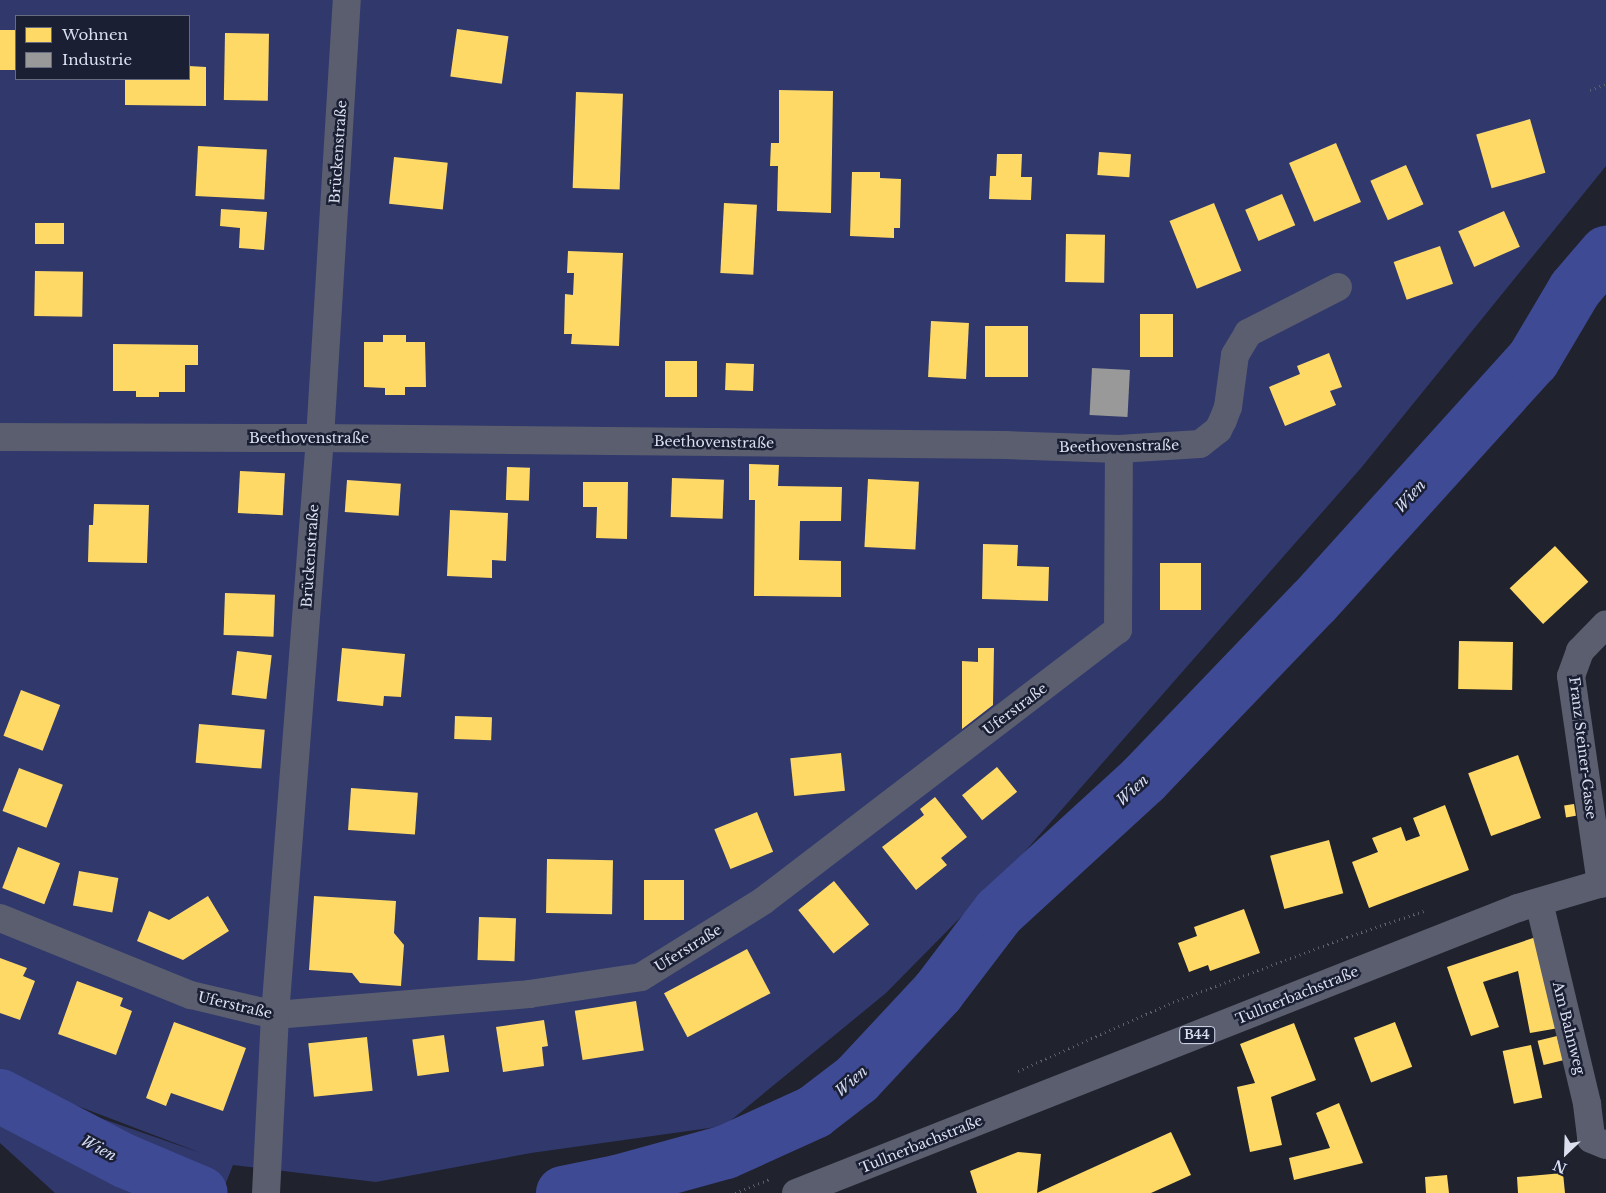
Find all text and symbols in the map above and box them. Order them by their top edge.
legend [15,15,190,80]
text: Wohnen [62,25,128,44]
text: Industrie [62,50,132,69]
street label: Brückenstraße [326,100,350,204]
street label: Beethovenstraße [249,430,369,446]
street label: Beethovenstraße [654,433,774,451]
street label: Beethovenstraße [1059,437,1179,455]
water label: Wien [1391,476,1429,516]
street label: Brückenstraße [298,504,322,608]
street label: Franz Steiner-Gasse [1566,676,1600,820]
street label: Uferstraße [980,679,1050,739]
water label: Wien [1112,771,1152,809]
street label: Uferstraße [651,921,725,975]
street label: Tullnerbachstraße [1233,963,1361,1027]
street label: Am Bahnweg [1549,980,1589,1076]
street label: Uferstraße [196,988,274,1022]
road number: B44 [1178,1026,1216,1044]
water label: Wien [831,1062,871,1100]
street label: Tullnerbachstraße [857,1112,985,1176]
north arrow [1541,1128,1591,1178]
water label: Wien [78,1131,120,1165]
text: N [1550,1156,1570,1178]

